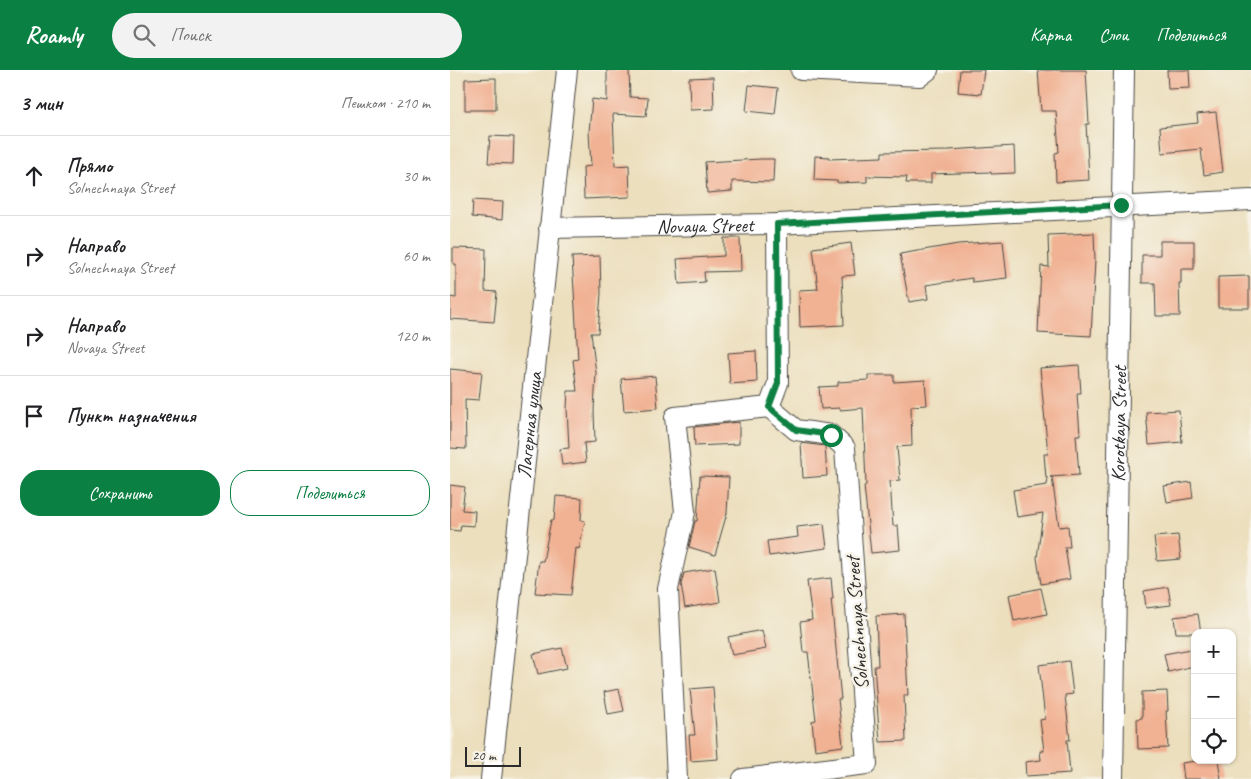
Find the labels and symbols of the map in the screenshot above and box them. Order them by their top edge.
route end [1110,194,1133,217]
street label: Novaya Street [656,212,756,239]
street label: Korotkaya Street [1105,364,1132,482]
street label: Лагерная улица [511,369,547,479]
route start [820,424,843,447]
street label: Solnechnaya Street [840,552,874,690]
scale bar [465,744,521,767]

